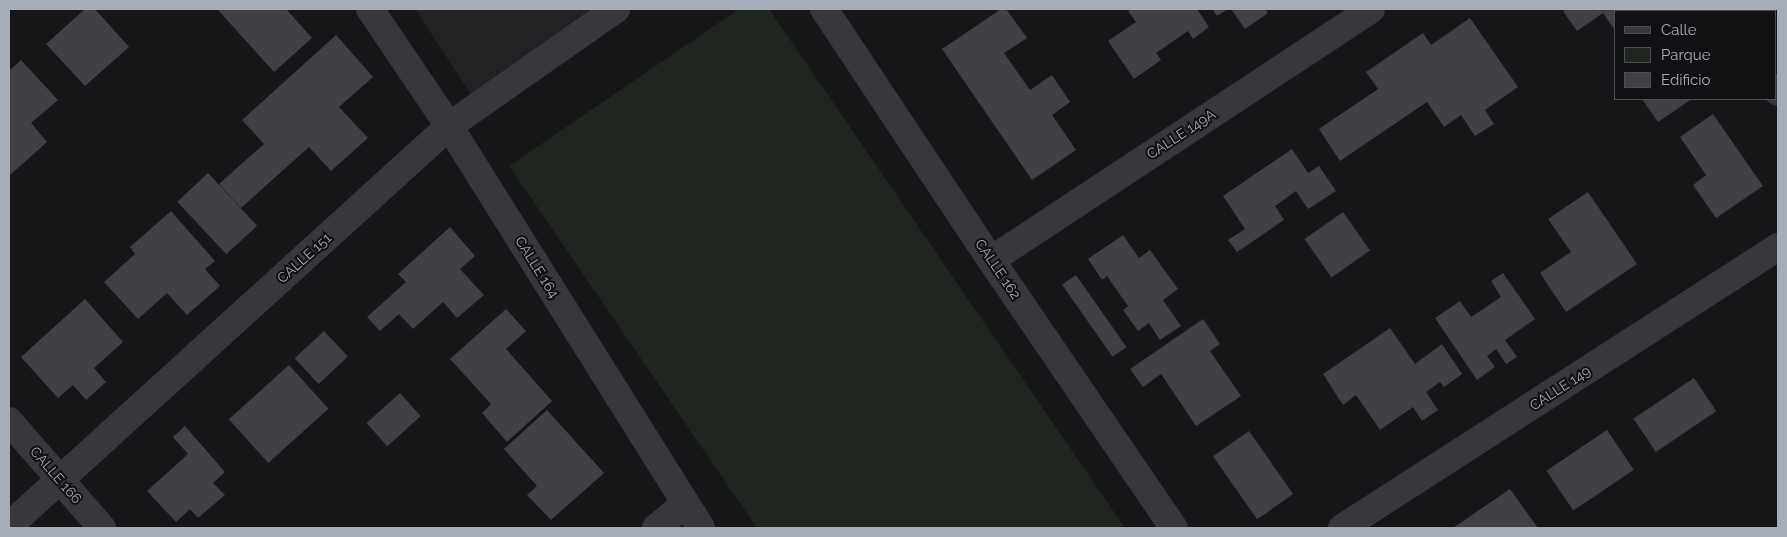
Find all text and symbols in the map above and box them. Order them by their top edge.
legend [1614,10,1777,100]
text: Calle [1661,21,1696,39]
text: Parque [1661,46,1710,64]
text: Edificio [1661,71,1711,89]
street label: CALLE 149A [1143,106,1219,162]
street label: CALLE 151 [273,229,335,287]
street label: CALLE 164 [511,233,563,301]
street label: CALLE 162 [972,236,1024,302]
street label: CALLE 149 [1526,362,1594,414]
street label: CALLE 166 [27,443,85,507]

